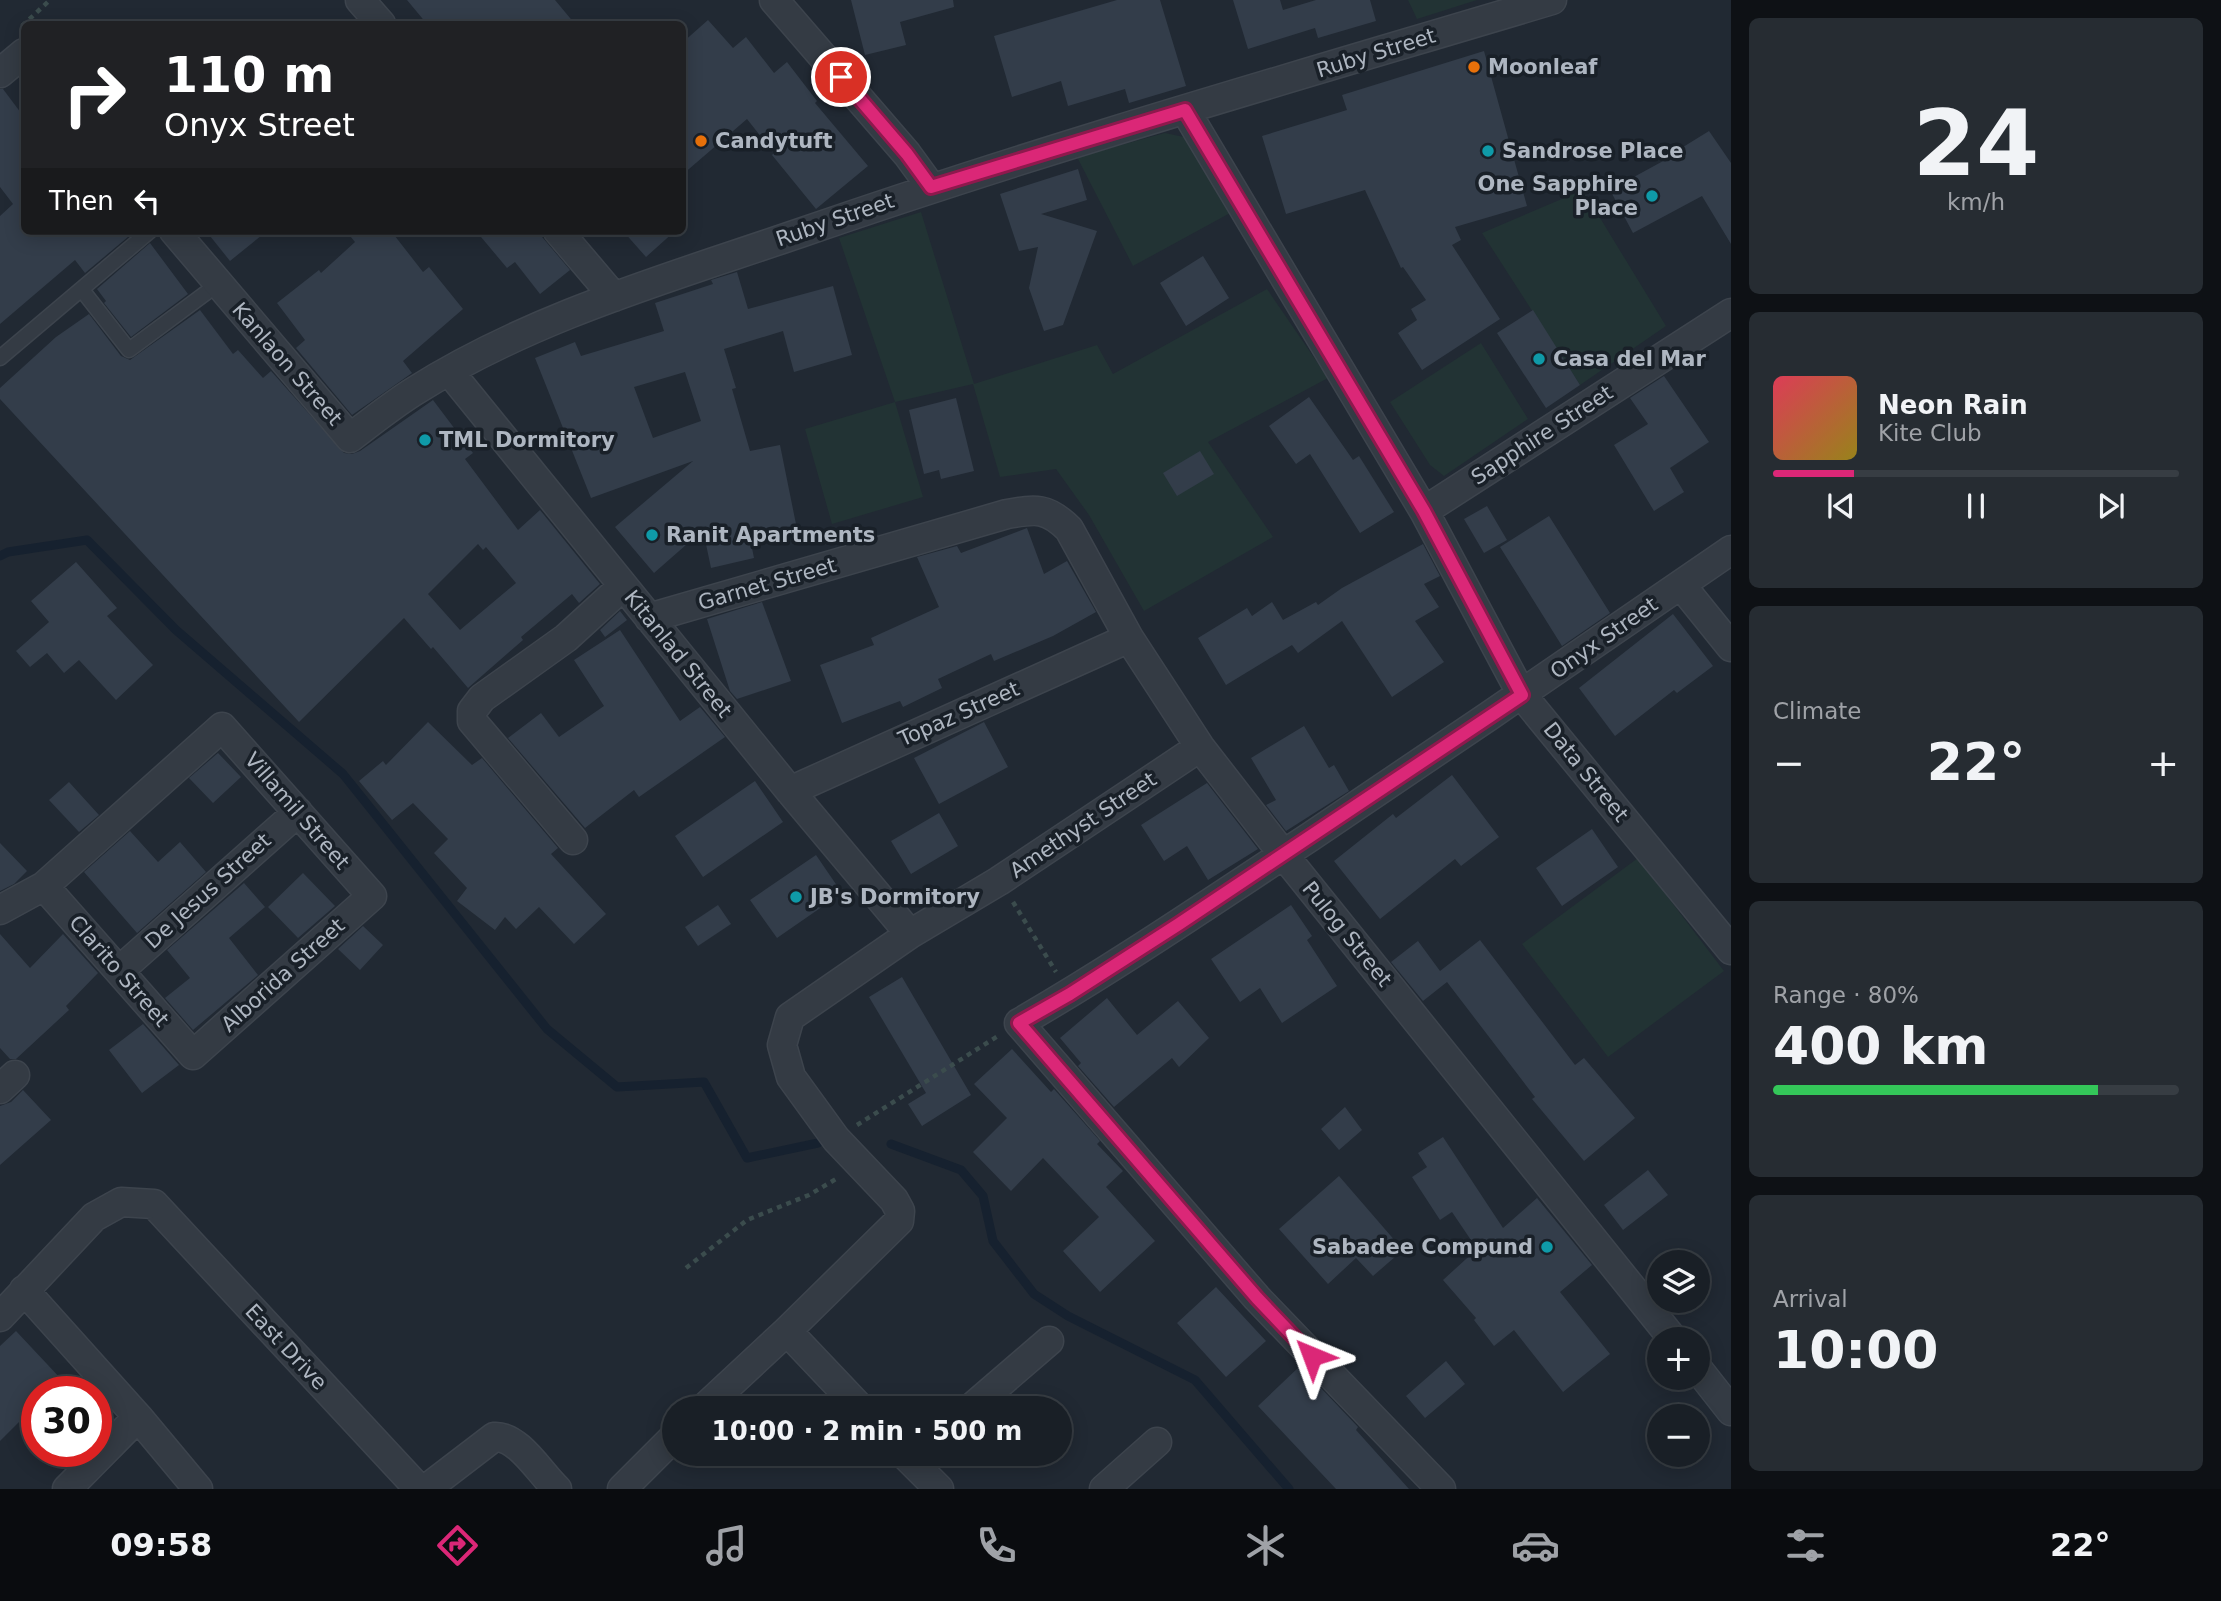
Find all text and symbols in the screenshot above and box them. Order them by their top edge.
street label: Ruby Street [1314,24,1438,82]
text: 110 m [164,47,334,104]
pin [811,47,871,107]
icon: right [49,49,140,140]
place label: Moonleaf [1488,55,1598,79]
icon: arrive [822,58,860,96]
marker: Moonleaf [1466,59,1482,75]
text: 24 [1913,91,2039,196]
text: Onyx Street [164,106,355,144]
place label: Candytuft [715,129,832,153]
marker: Candytuft [693,133,709,149]
place label: Sandrose Place [1502,139,1684,163]
marker: Sandrose Place [1480,143,1496,159]
place label: One Sapphire Place [1478,172,1638,220]
icon: left [128,182,166,220]
text: Then [49,186,114,216]
marker: One Sapphire Place [1644,188,1660,204]
street label: Ruby Street [773,189,897,251]
text: km/h [1947,189,2005,215]
street label: Kanlaon Street [227,298,347,430]
place label: Casa del Mar [1553,347,1706,371]
marker: Casa del Mar [1531,351,1547,367]
street label: Sapphire Street [1467,380,1617,490]
text: Neon Rain [1878,390,2028,420]
text: Kite Club [1878,420,1982,446]
place label: TML Dormitory [439,428,615,452]
marker: TML Dormitory [417,432,433,448]
icon: previous [1822,487,1860,525]
icon: pause [1957,487,1995,525]
icon: next [2092,487,2130,525]
place label: Ranit Apartments [666,523,875,547]
marker: Ranit Apartments [644,527,660,543]
street label: Garnet Street [695,553,839,615]
street label: Kitanlad Street [619,586,737,722]
street label: Onyx Street [1546,592,1662,684]
street label: Topaz Street [894,677,1023,752]
text: Climate [1773,698,1862,724]
street label: Data Street [1539,718,1633,826]
text: 22° [1927,732,2025,792]
text: − [1773,741,1805,785]
text: + [2147,741,2179,785]
street label: Villamil Street [240,748,354,874]
street label: Amethyst Street [1005,767,1161,883]
street label: De Jesus Street [140,828,276,954]
street label: Pulog Street [1297,877,1397,991]
place label: JB's Dormitory [808,885,980,909]
marker: JB's Dormitory [788,889,804,905]
street label: Clarito Street [64,911,174,1031]
street label: Alborida Street [216,913,350,1037]
text: Range · 80% [1773,982,1919,1008]
text: 400 km [1773,1016,1988,1076]
place label: Sabadee Compund [1312,1235,1533,1259]
marker: Sabadee Compund [1539,1239,1555,1255]
map controls [1647,1250,1710,1467]
button: layers [1647,1250,1710,1313]
text: Arrival [1773,1286,1848,1312]
street label: East Drive [240,1299,332,1395]
position arrow [1275,1319,1349,1393]
text: 10:00 [1773,1320,1939,1380]
button: + [1647,1327,1710,1390]
speed limit sign: 30 [21,1376,112,1467]
button: − [1647,1404,1710,1467]
text: 10:00 · 2 min · 500 m [712,1416,1022,1446]
icon: directions [433,1521,482,1570]
icon: music [702,1521,751,1570]
icon: phone [972,1521,1021,1570]
icon: climate [1241,1521,1290,1570]
icon: car [1511,1521,1560,1570]
icon: filters [1781,1521,1830,1570]
text: 09:58 [110,1526,212,1564]
text: 22° [2050,1526,2111,1564]

